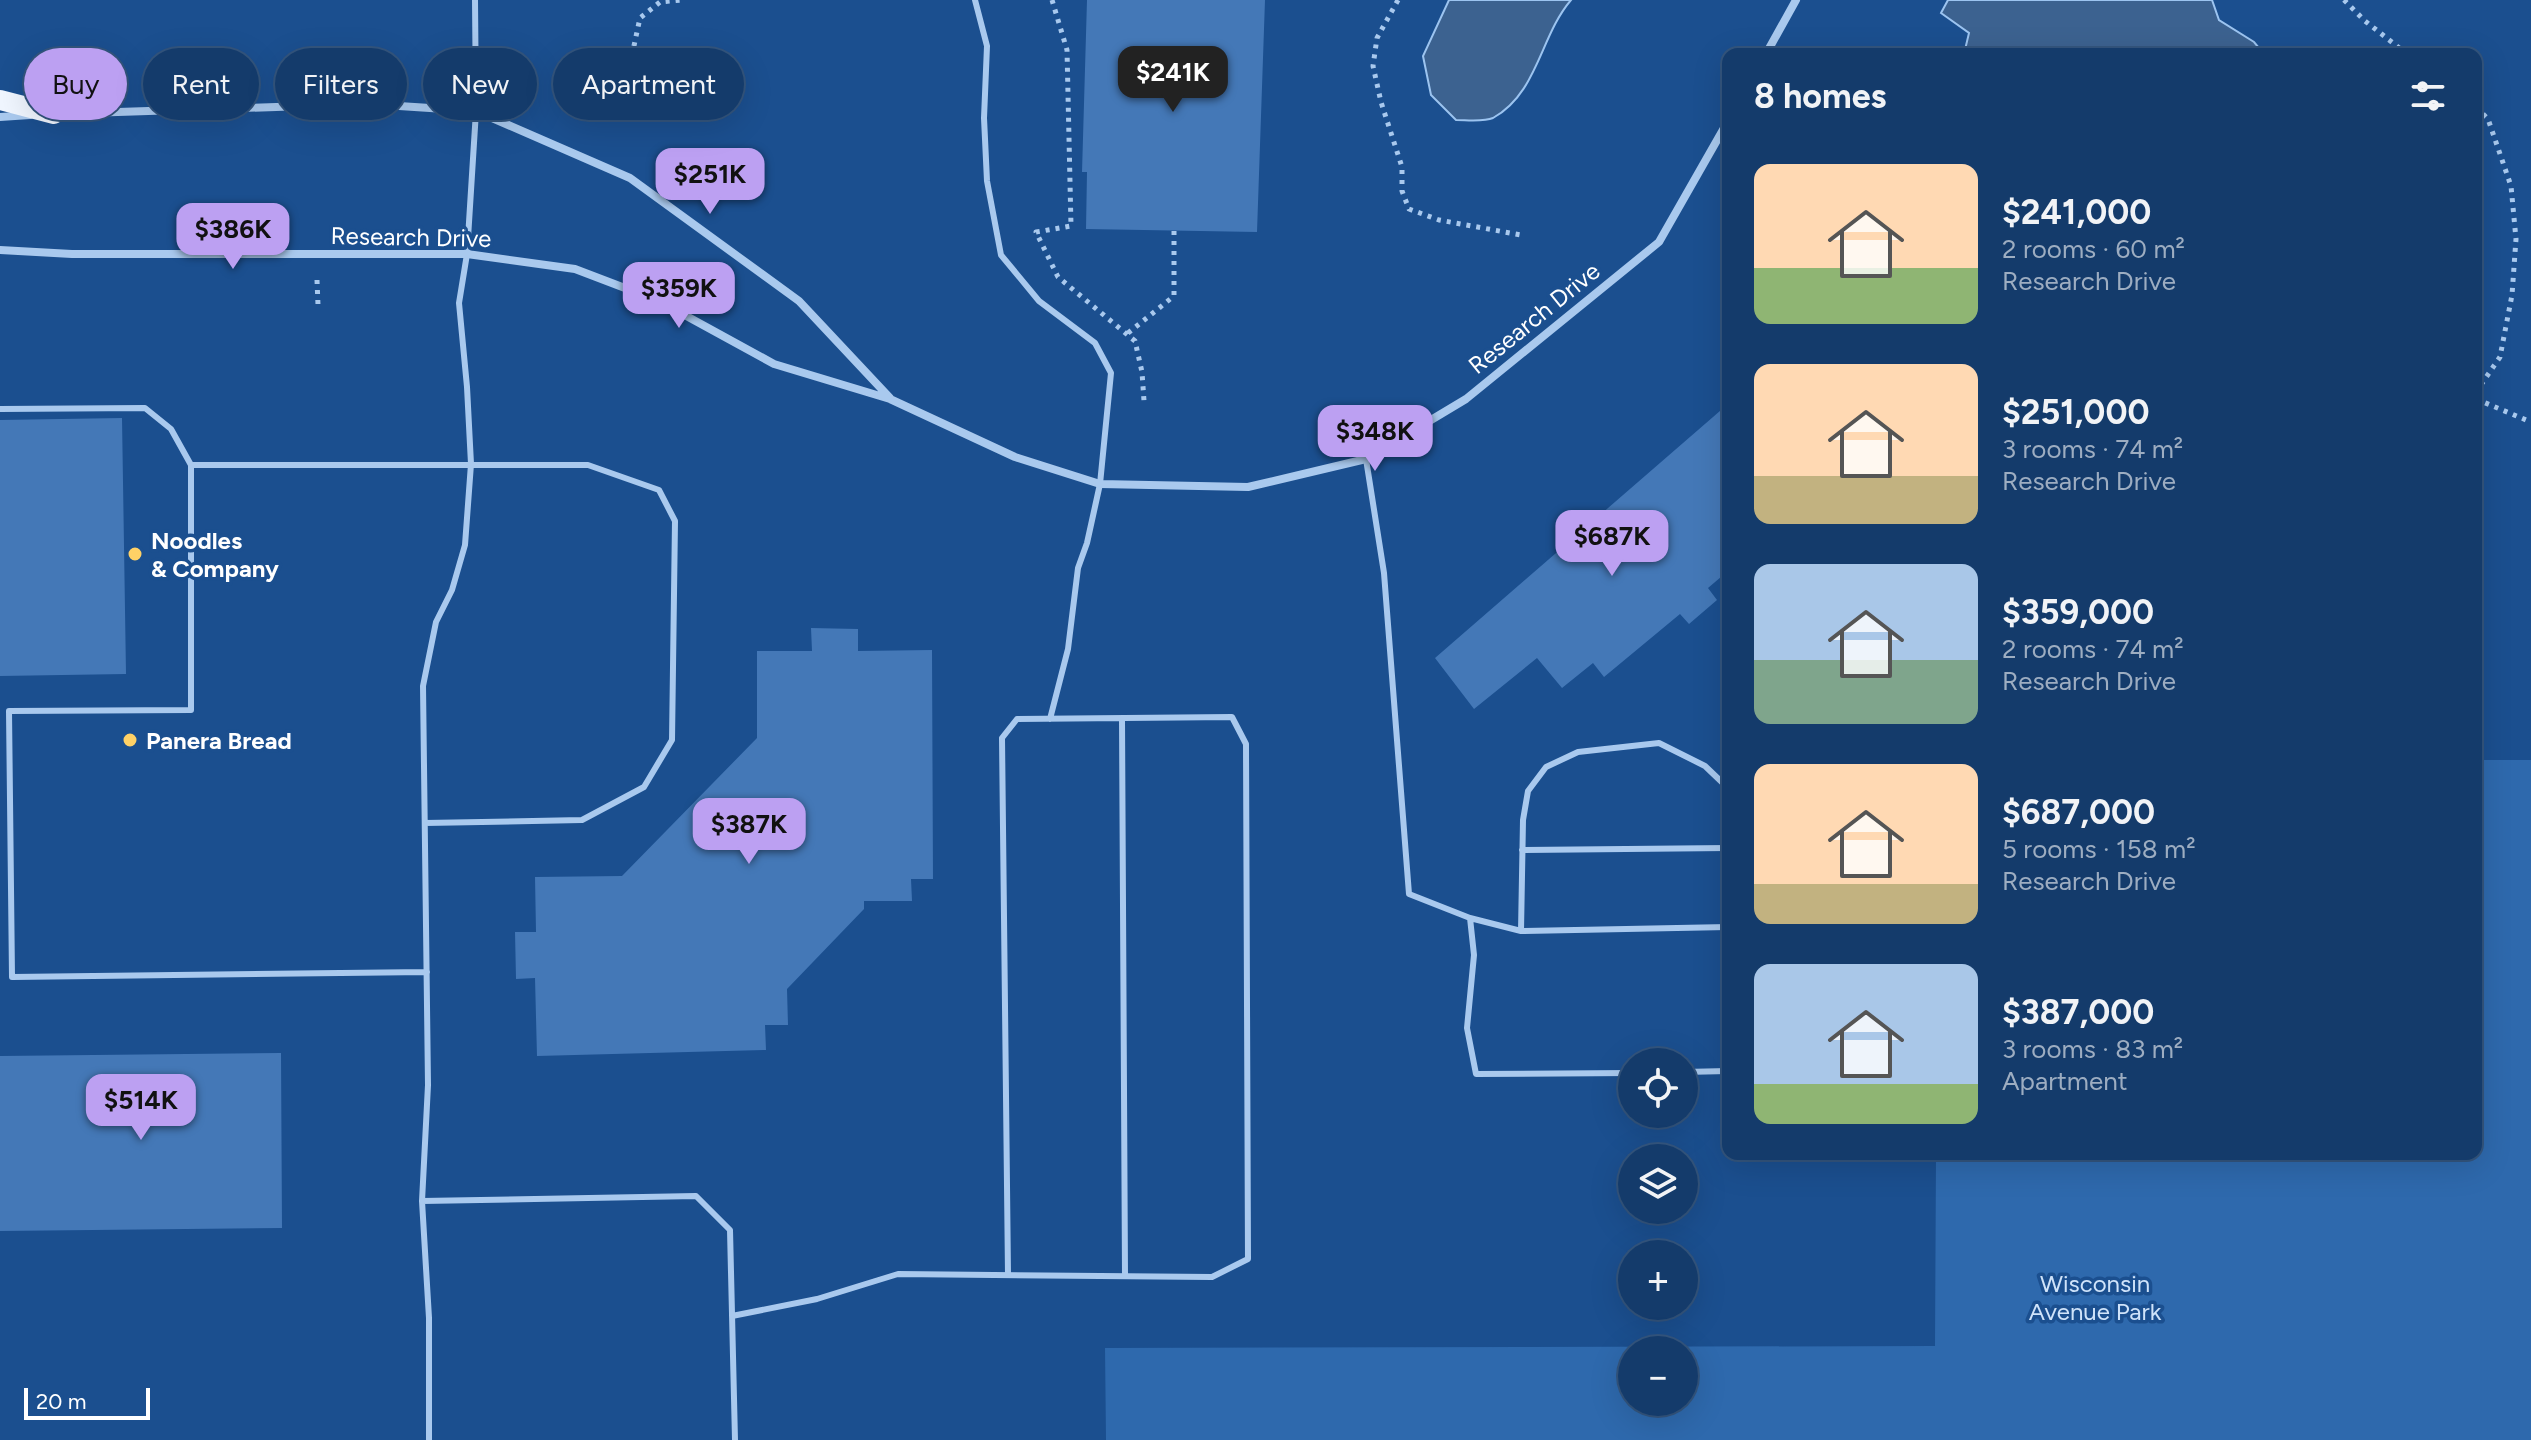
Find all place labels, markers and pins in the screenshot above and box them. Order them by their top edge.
pin: $241K [1117,46,1229,114]
pin: $251K [654,148,766,216]
pin: $386K [177,203,289,271]
pin: $359K [623,262,735,330]
pin: $348K [1319,405,1431,473]
pin: $687K [1556,510,1668,578]
place label: Noodles & Company [151,526,279,583]
marker: Noodles & Company [126,545,144,563]
place label: Panera Bread [146,726,292,755]
marker: Panera Bread [121,731,139,749]
pin: $387K [693,798,805,866]
pin: $514K [85,1074,197,1142]

